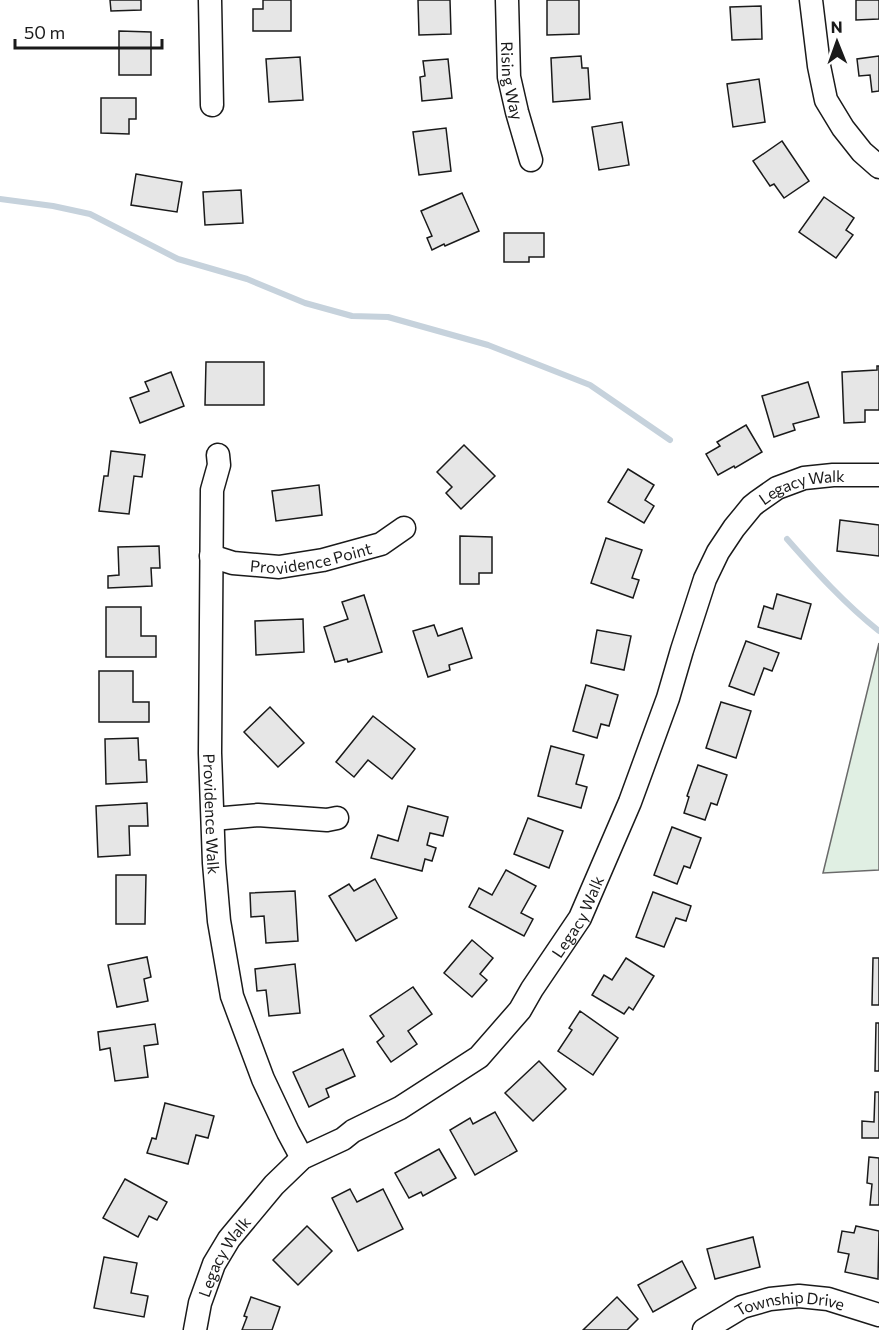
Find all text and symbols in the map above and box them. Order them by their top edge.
scale bar [15,12,162,50]
north arrow [807,12,867,72]
text: N [831,17,843,36]
text: 50 m [24,21,65,43]
street label: Rising Way [499,41,528,122]
street label: Legacy Walk [755,466,845,508]
street label: Providence Point [249,537,374,577]
street label: Providence Walk [201,753,224,875]
street label: Legacy Walk [547,872,607,961]
street label: Legacy Walk [194,1212,254,1299]
street label: Township Drive [731,1286,847,1319]

